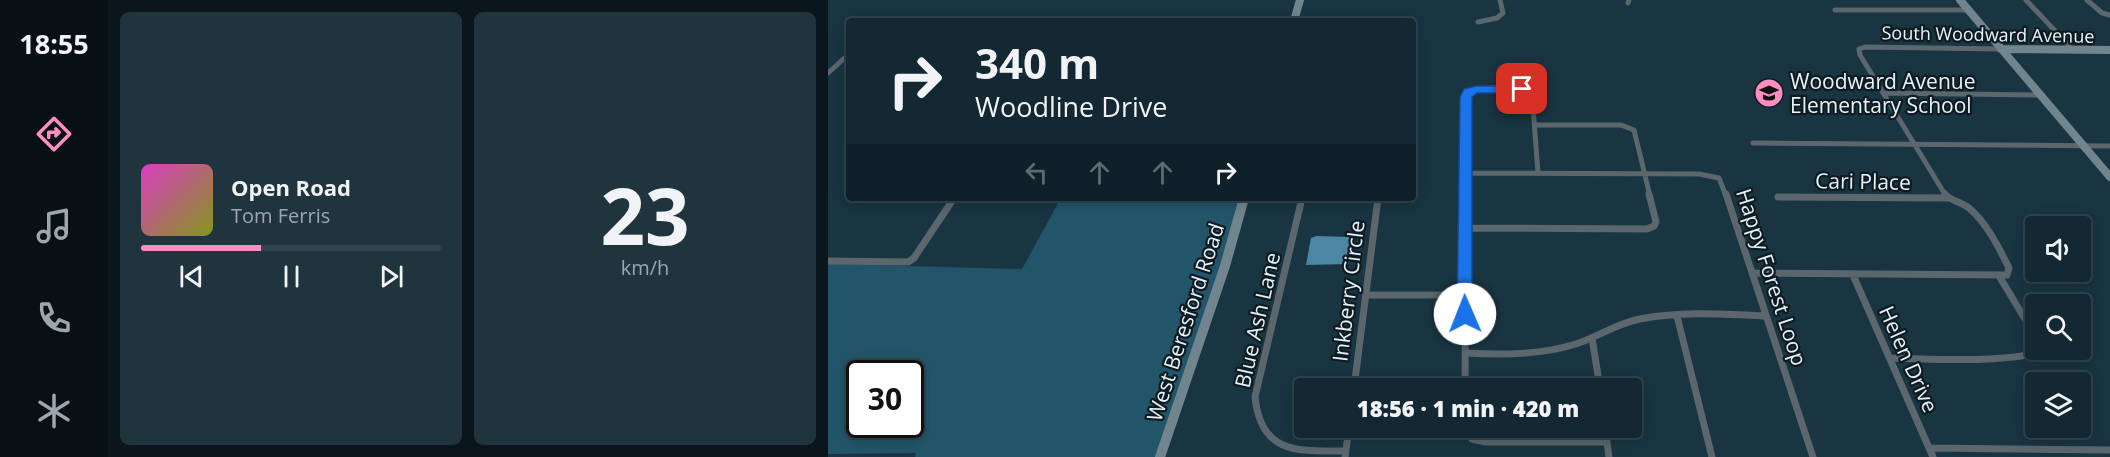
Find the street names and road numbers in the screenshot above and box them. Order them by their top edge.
street label: South Woodward Avenue [1881,20,2095,48]
street label: Cari Place [1815,166,1911,196]
street label: Happy Forest Loop [1730,185,1814,369]
street label: West Beresford Road [1140,219,1230,425]
street label: Inkberry Circle [1325,219,1371,363]
street label: Blue Ash Lane [1228,250,1286,390]
street label: Helen Drive [1873,301,1945,417]

